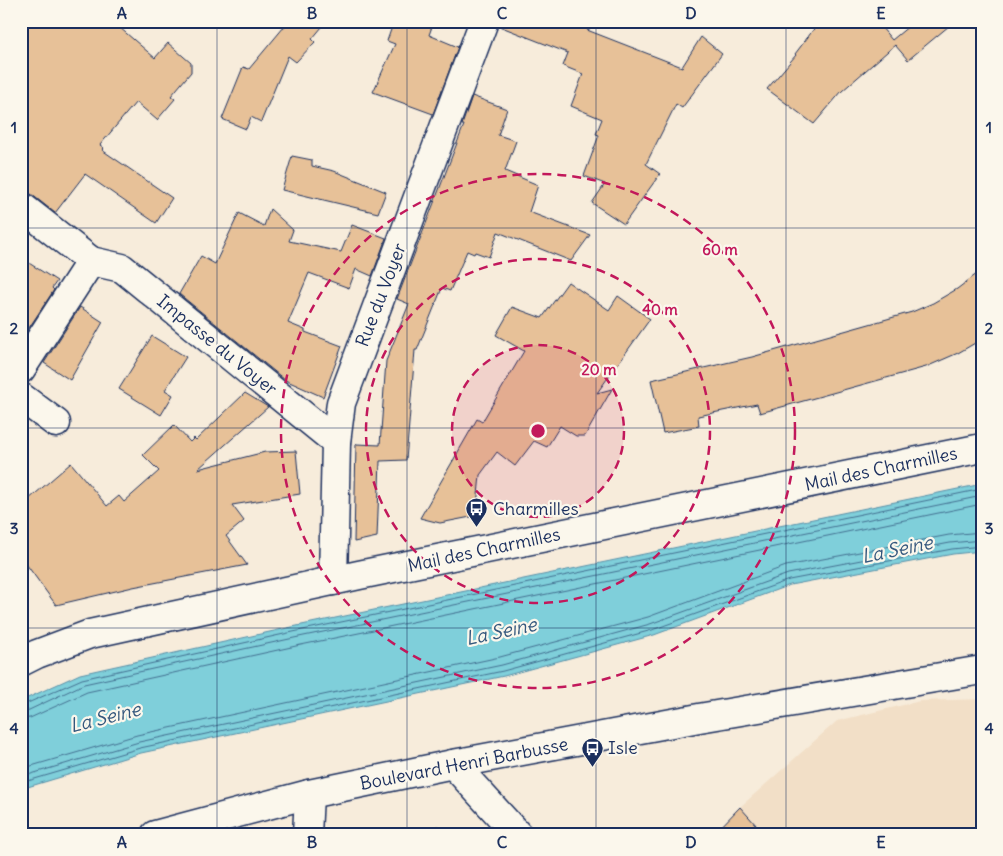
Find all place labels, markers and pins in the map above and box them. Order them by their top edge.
centre of rings [529,422,547,440]
bus stop icon: Charmilles [465,497,489,528]
place label: Charmilles [493,497,579,520]
bus stop icon: Isle [580,736,604,767]
place label: Isle [608,736,638,759]

